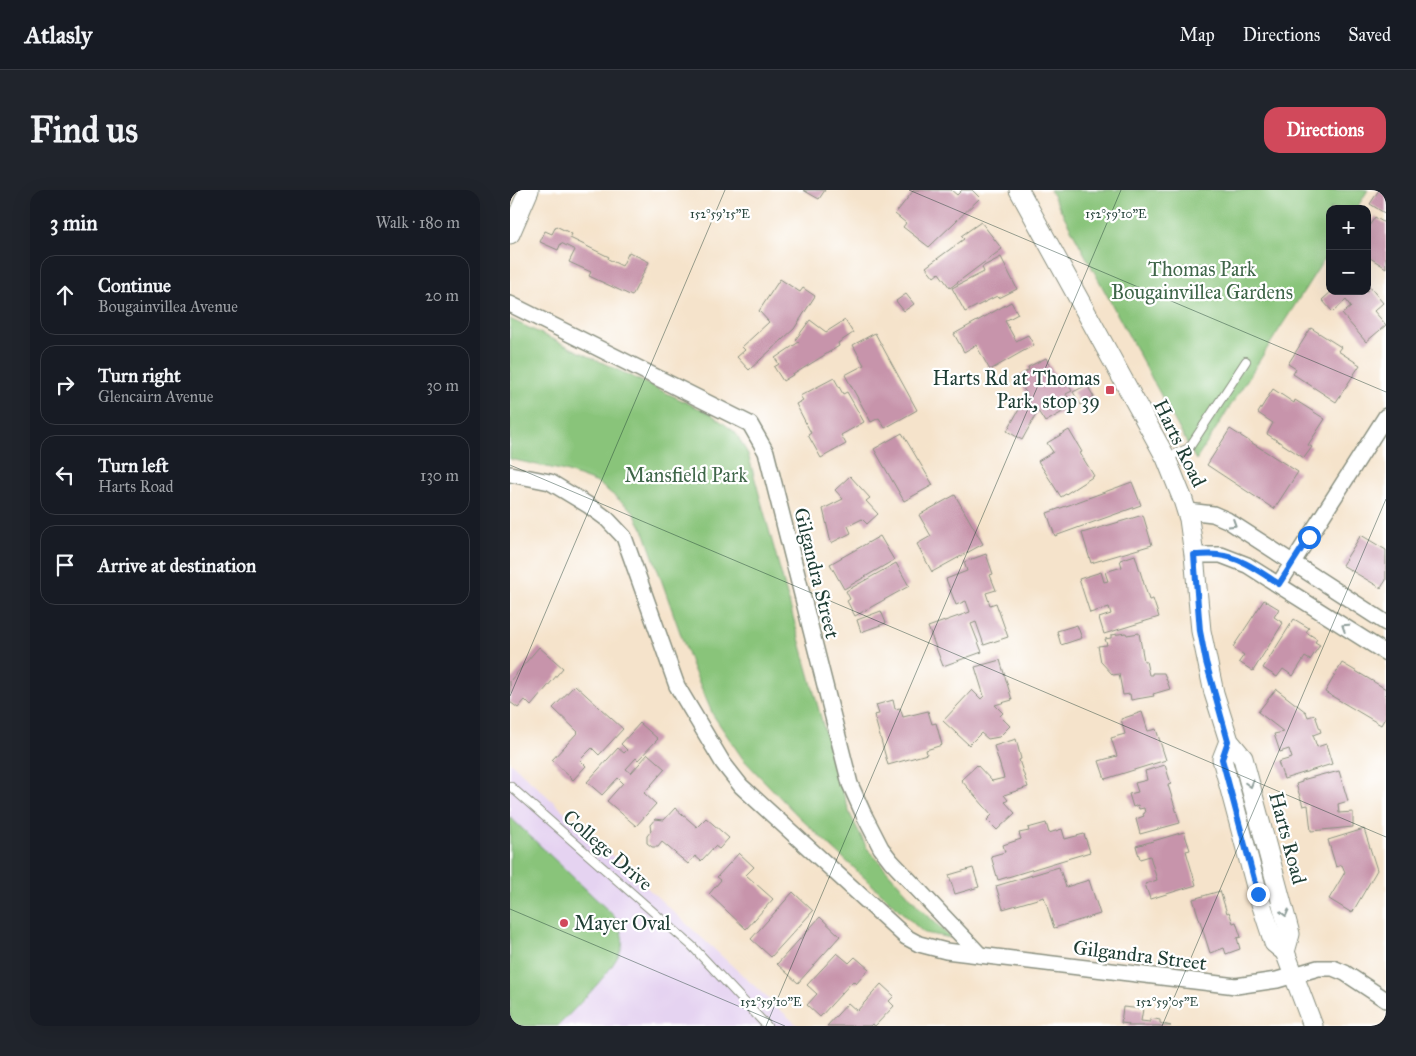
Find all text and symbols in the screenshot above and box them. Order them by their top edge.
text: Atlasly [25,20,92,50]
text: Map [1179,24,1215,46]
text: Directions [1243,24,1320,46]
text: Saved [1348,24,1391,46]
button: Directions [1264,107,1386,153]
text: Find us [30,109,138,152]
map controls [1326,205,1371,295]
button: + [1326,205,1371,250]
text: 152°59'15"E [690,207,750,221]
text: 152°59'10"E [1085,207,1147,221]
text: 3 min [50,210,98,236]
text: Walk · 180 m [376,213,460,232]
button: − [1326,250,1371,295]
park label: Thomas Park Bougainvillea Gardens [1111,257,1293,305]
text: Continue [98,274,171,297]
icon: ahead [51,281,79,309]
text: 20 m [425,286,459,305]
text: Bougainvillea Avenue [98,297,238,316]
text: Turn right [98,364,181,387]
place label: Harts Rd at Thomas Park, stop 39 [932,366,1100,413]
icon: right [51,371,79,399]
text: 30 m [426,376,459,395]
marker: Harts Rd at Thomas Park, stop 39 [1104,384,1116,396]
text: Glencairn Avenue [98,387,213,406]
street label: Harts Road [1148,395,1212,491]
text: Turn left [98,454,168,477]
icon: left [51,461,79,489]
park label: Mansfield Park [625,463,748,487]
text: 130 m [420,466,459,485]
text: Harts Road [98,477,174,496]
street label: Gilgandra Street [788,505,845,641]
one-way arrow [1228,518,1237,528]
route start [1298,526,1321,549]
icon: arrive [51,551,79,579]
text: Arrive at destination [98,554,256,577]
one-way arrow [1341,623,1350,633]
one-way arrow [1244,779,1255,788]
street label: Harts Road [1264,789,1312,887]
street label: College Drive [558,805,658,896]
route end [1247,883,1270,906]
one-way arrow [1279,908,1290,917]
place label: Mayer Oval [574,911,671,935]
marker: Mayer Oval [558,917,570,929]
street label: Gilgandra Street [1072,935,1208,976]
text: 152°59'10"E [740,995,802,1009]
text: 152°59'05"E [1136,995,1199,1009]

